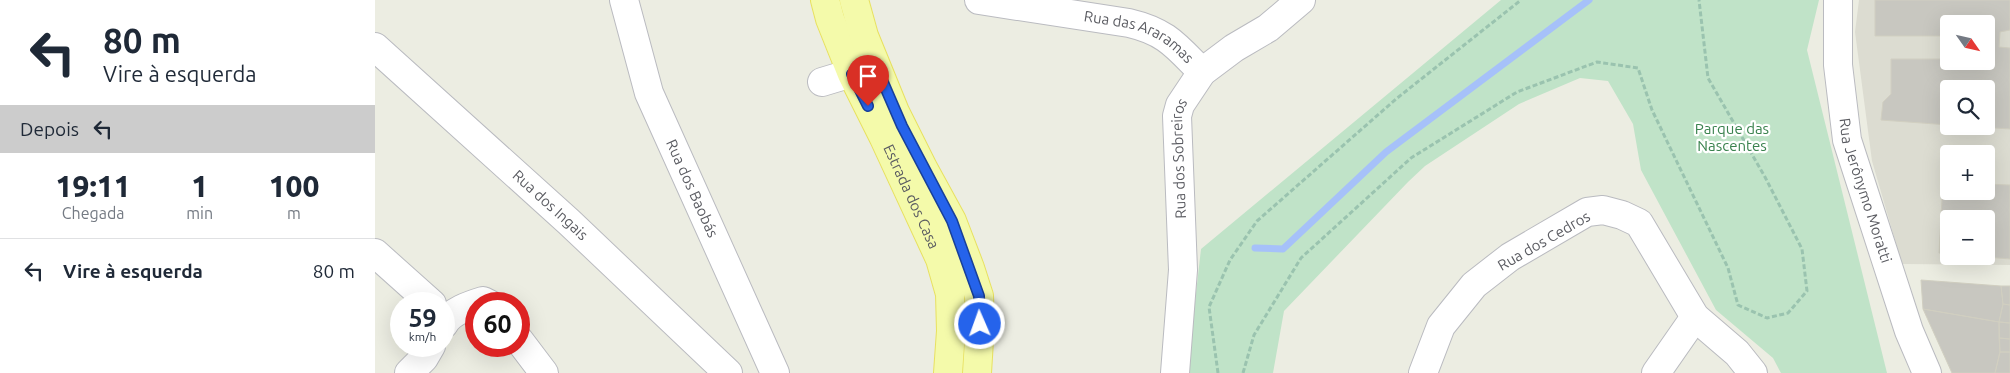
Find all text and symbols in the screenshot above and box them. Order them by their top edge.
street label: Rua das Araramas [1083,7,1197,66]
north arrow [1940,15,1995,70]
map controls [1940,15,1995,265]
icon: left [20,20,85,85]
text: 80 m [103,20,181,60]
pin [847,55,889,106]
text: Vire à esquerda [103,61,257,86]
icon: arrive [854,62,882,90]
button: search [1940,80,1995,135]
street label: Rua dos Sobreiros [1168,95,1190,219]
icon: left [89,115,117,143]
street label: Rua Jerônymo Moratti [1836,117,1895,265]
text: Depois [20,118,79,140]
park label: Parque das Nascentes [1695,120,1769,154]
street label: Rua dos Baobás [663,137,722,240]
street label: Estrada dos Casa [880,142,943,251]
button: + [1940,145,1995,200]
street label: Rua dos Ingais [509,166,592,243]
text: 19:11 [56,169,131,203]
text: 1 [191,169,208,203]
text: 100 [269,169,319,203]
text: Chegada [62,204,125,222]
text: min [186,204,213,222]
text: m [287,204,301,222]
street label: Rua dos Cedros [1495,207,1593,274]
button: − [1940,210,1995,265]
icon: left [20,257,48,285]
text: Vire à esquerda [63,260,203,282]
text: 80 m [313,260,355,282]
speed limit sign: 60 [465,292,530,357]
position arrow [953,297,1005,349]
text: 59 [408,304,437,332]
text: km/h [409,330,436,343]

